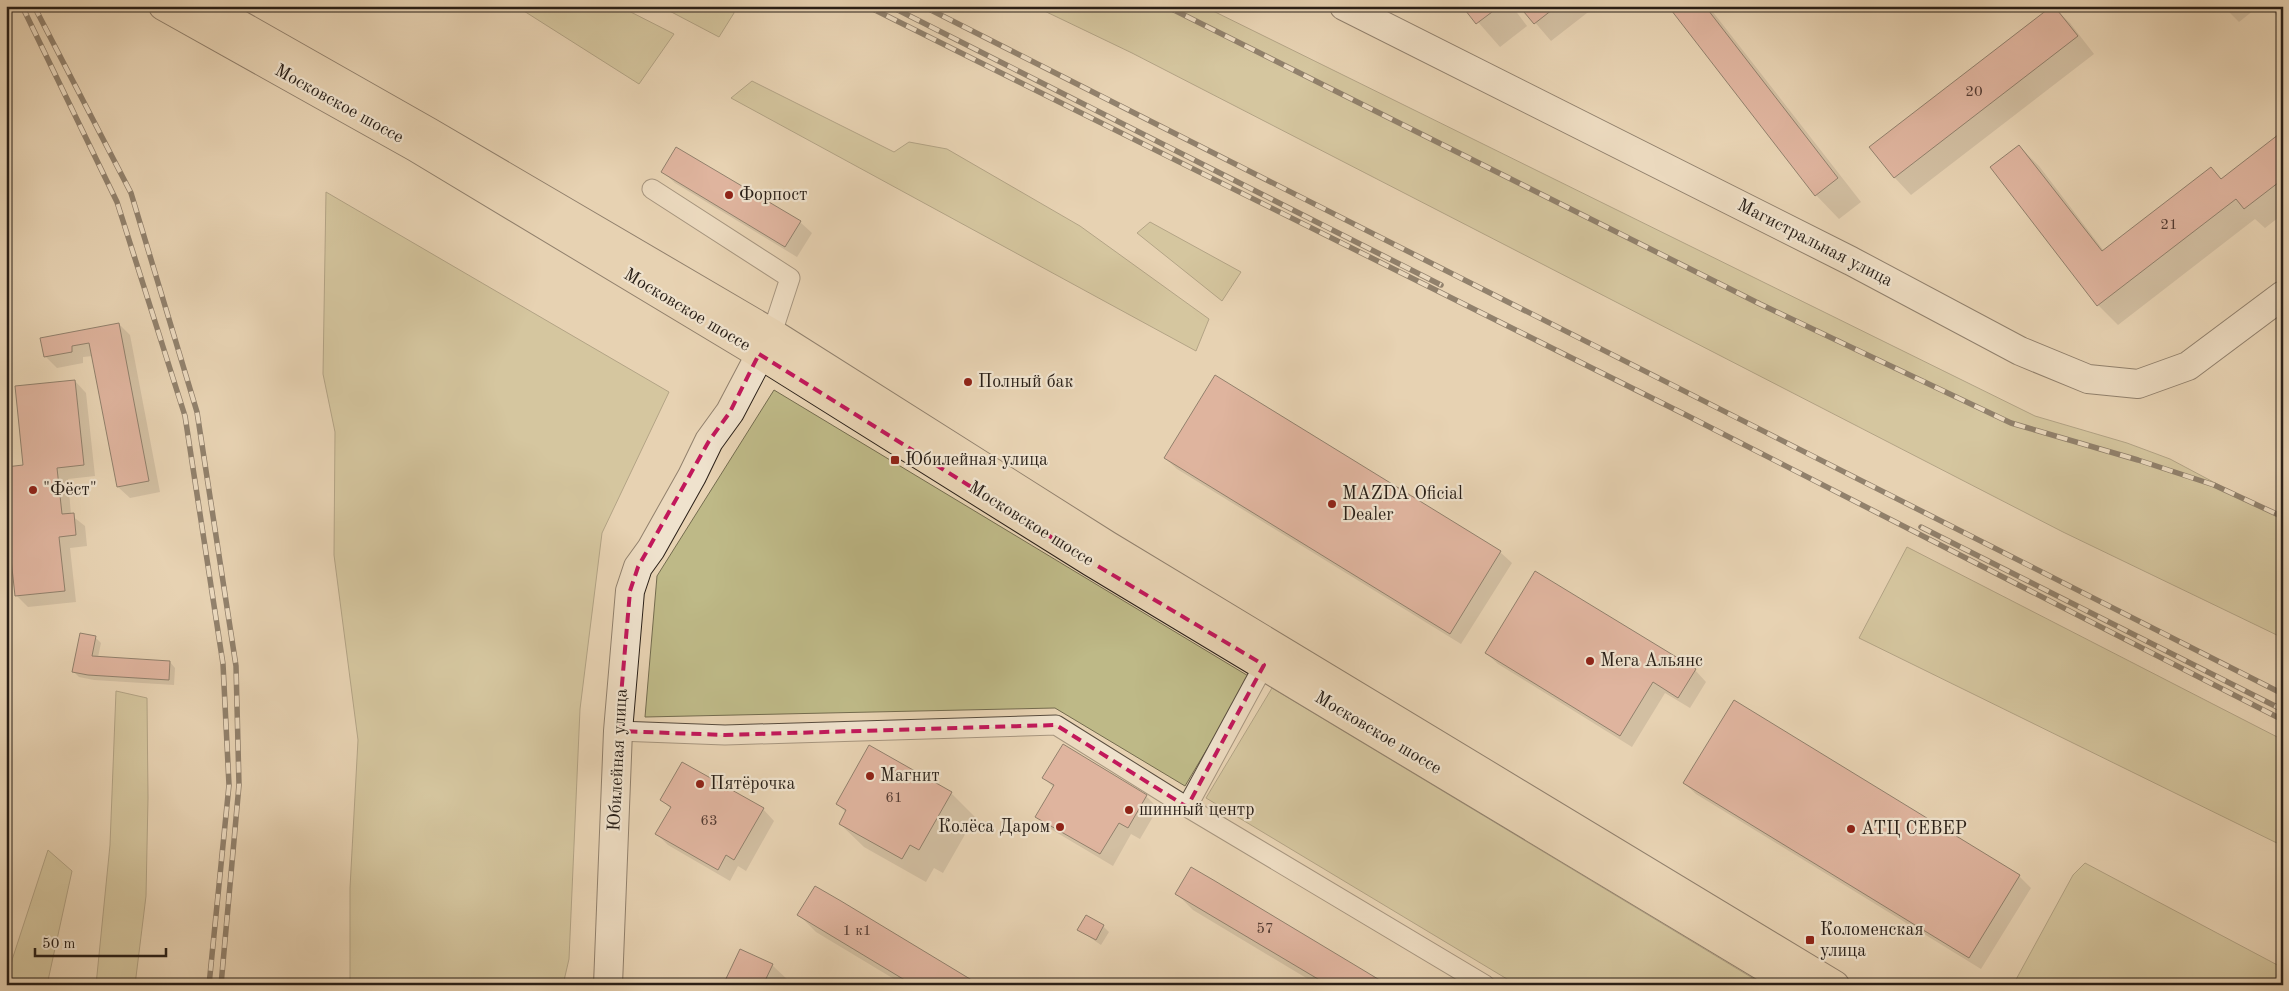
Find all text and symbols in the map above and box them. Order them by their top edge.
street label: Московское шоссе [272,61,406,147]
house number: 20 [1965,85,1983,100]
place label: Форпост [739,186,808,204]
marker: Форпост [723,189,735,201]
street label: Магистральная улица [1734,196,1896,290]
house number: 21 [2160,218,2178,233]
street label: Московское шоссе [621,265,753,355]
place label: Полный бак [978,373,1074,391]
marker: Полный бак [962,376,974,388]
place label: Юбилейная улица [905,451,1048,469]
marker: Юбилейная улица [889,454,901,466]
street label: Московское шоссе [965,478,1097,570]
place label: "Фёст" [43,481,97,499]
marker: "Фёст" [27,484,39,496]
place label: MAZDA Oficial Dealer [1342,485,1463,524]
marker: MAZDA Oficial Dealer [1326,498,1338,510]
place label: Мега Альянс [1600,652,1703,670]
marker: Мега Альянс [1584,655,1596,667]
street label: Юбилейная улица [605,688,631,832]
street label: Московское шоссе [1312,688,1444,778]
place label: Магнит [880,767,940,785]
marker: Магнит [864,770,876,782]
place label: Пятёрочка [710,775,796,793]
marker: Пятёрочка [694,778,706,790]
house number: 61 [885,791,903,806]
place label: шинный центр [1139,801,1255,819]
marker: шинный центр [1123,804,1135,816]
house number: 63 [700,814,718,829]
place label: Колёса Даром [938,818,1050,836]
place label: АТЦ СЕВЕР [1861,820,1967,838]
marker: Колёса Даром [1054,821,1066,833]
marker: АТЦ СЕВЕР [1845,823,1857,835]
place label: Коломенская улица [1820,921,1924,960]
house number: 57 [1256,922,1274,937]
house number: 1 к1 [842,924,872,939]
scale bar [35,926,166,958]
marker: Коломенская улица [1804,934,1816,946]
text: 50 m [42,937,76,952]

